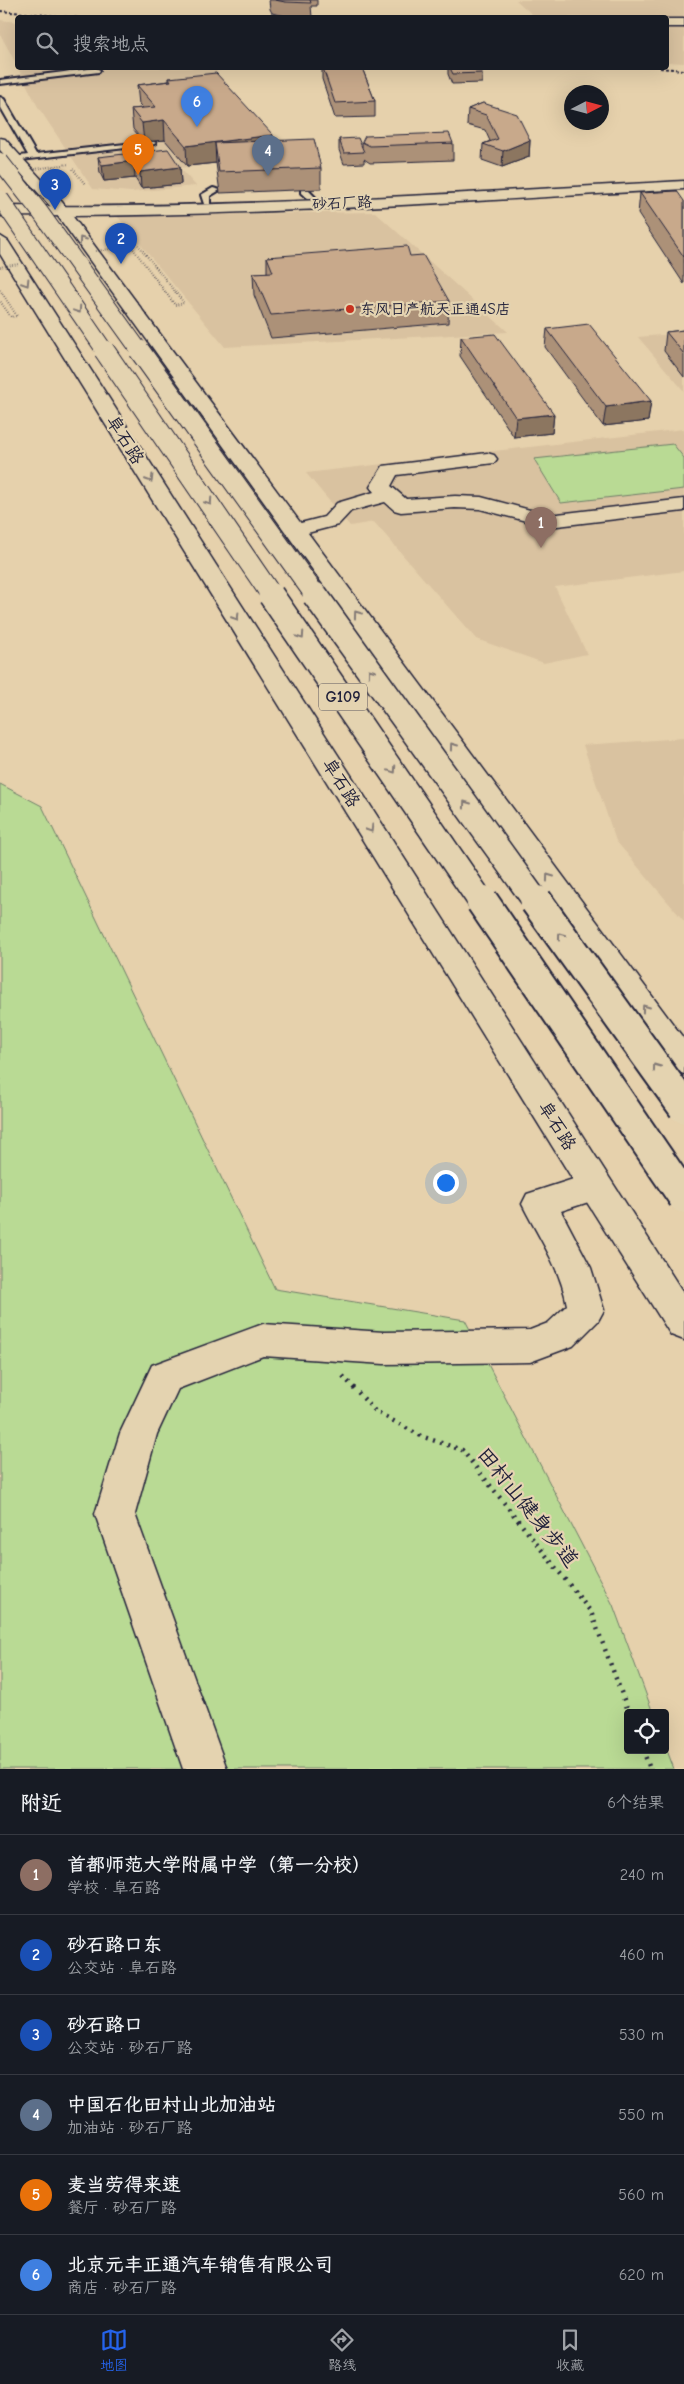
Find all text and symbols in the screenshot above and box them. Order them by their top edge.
search box [15,15,669,70]
icon: search [33,29,61,57]
text: 搜索地点 [73,33,149,55]
north arrow [564,85,609,130]
pin: 6 [181,86,213,127]
pin: 5 [122,134,154,175]
pin: 4 [252,135,284,176]
pin: 3 [39,169,71,210]
street label: 砂石厂路 [312,192,372,214]
pin: 2 [105,223,137,264]
one-way arrow [79,236,88,246]
one-way arrow [20,277,29,286]
place label: 东风日产航天正通4S店 [360,300,511,318]
marker: 东风日产航天正通4S店 [344,303,356,315]
one-way arrow [72,304,81,313]
street label: 阜石路 [102,412,148,468]
one-way arrow [144,474,153,483]
one-way arrow [203,496,212,505]
pin: 1 [525,507,557,548]
one-way arrow [355,611,363,620]
one-way arrow [230,612,240,621]
one-way arrow [295,630,304,639]
one-way arrow [368,669,376,678]
road number: G109 [319,684,367,710]
one-way arrow [450,742,459,752]
street label: 阜石路 [318,755,364,811]
one-way arrow [387,764,396,773]
one-way arrow [463,801,471,810]
one-way arrow [363,823,373,832]
one-way arrow [546,873,555,883]
one-way arrow [558,933,566,942]
one-way arrow [642,1004,651,1014]
one-way arrow [652,1064,662,1073]
street label: 阜石路 [534,1098,580,1154]
your location [433,1170,459,1196]
street label: 田村山健身步道 [472,1442,584,1572]
map controls [624,1709,669,1754]
button: locate [624,1709,669,1754]
text: 附近 [20,1791,62,1815]
text: 6个结果 [607,1794,664,1812]
text: 首都师范大学附属中学（第一分校） [67,1854,371,1876]
text: 1 [33,1866,39,1884]
text: 240 m [620,1866,664,1884]
text: 学校 · 阜石路 [67,1879,161,1897]
text: 砂石路口东 [67,1934,162,1956]
text: 2 [32,1946,40,1964]
text: 460 m [619,1946,664,1964]
text: 公交站 · 阜石路 [67,1959,177,1977]
text: 砂石路口 [67,2014,143,2036]
text: 3 [32,2026,40,2044]
text: 530 m [619,2026,664,2044]
text: 公交站 · 砂石厂路 [67,2039,193,2057]
text: 中国石化田村山北加油站 [67,2094,276,2116]
text: 4 [32,2106,40,2124]
text: 550 m [618,2106,664,2124]
text: 加油站 · 砂石厂路 [67,2119,193,2137]
text: 麦当劳得来速 [67,2174,181,2196]
text: 5 [32,2186,40,2204]
text: 560 m [618,2186,664,2204]
text: 餐厅 · 砂石厂路 [67,2199,177,2217]
text: 北京元丰正通汽车销售有限公司 [67,2254,333,2276]
text: 6 [32,2266,40,2284]
text: 620 m [619,2266,664,2284]
text: 商店 · 砂石厂路 [67,2279,177,2297]
tab: 地图 [100,2326,128,2374]
tab: 路线 [328,2326,356,2374]
tab: 收藏 [556,2326,584,2374]

